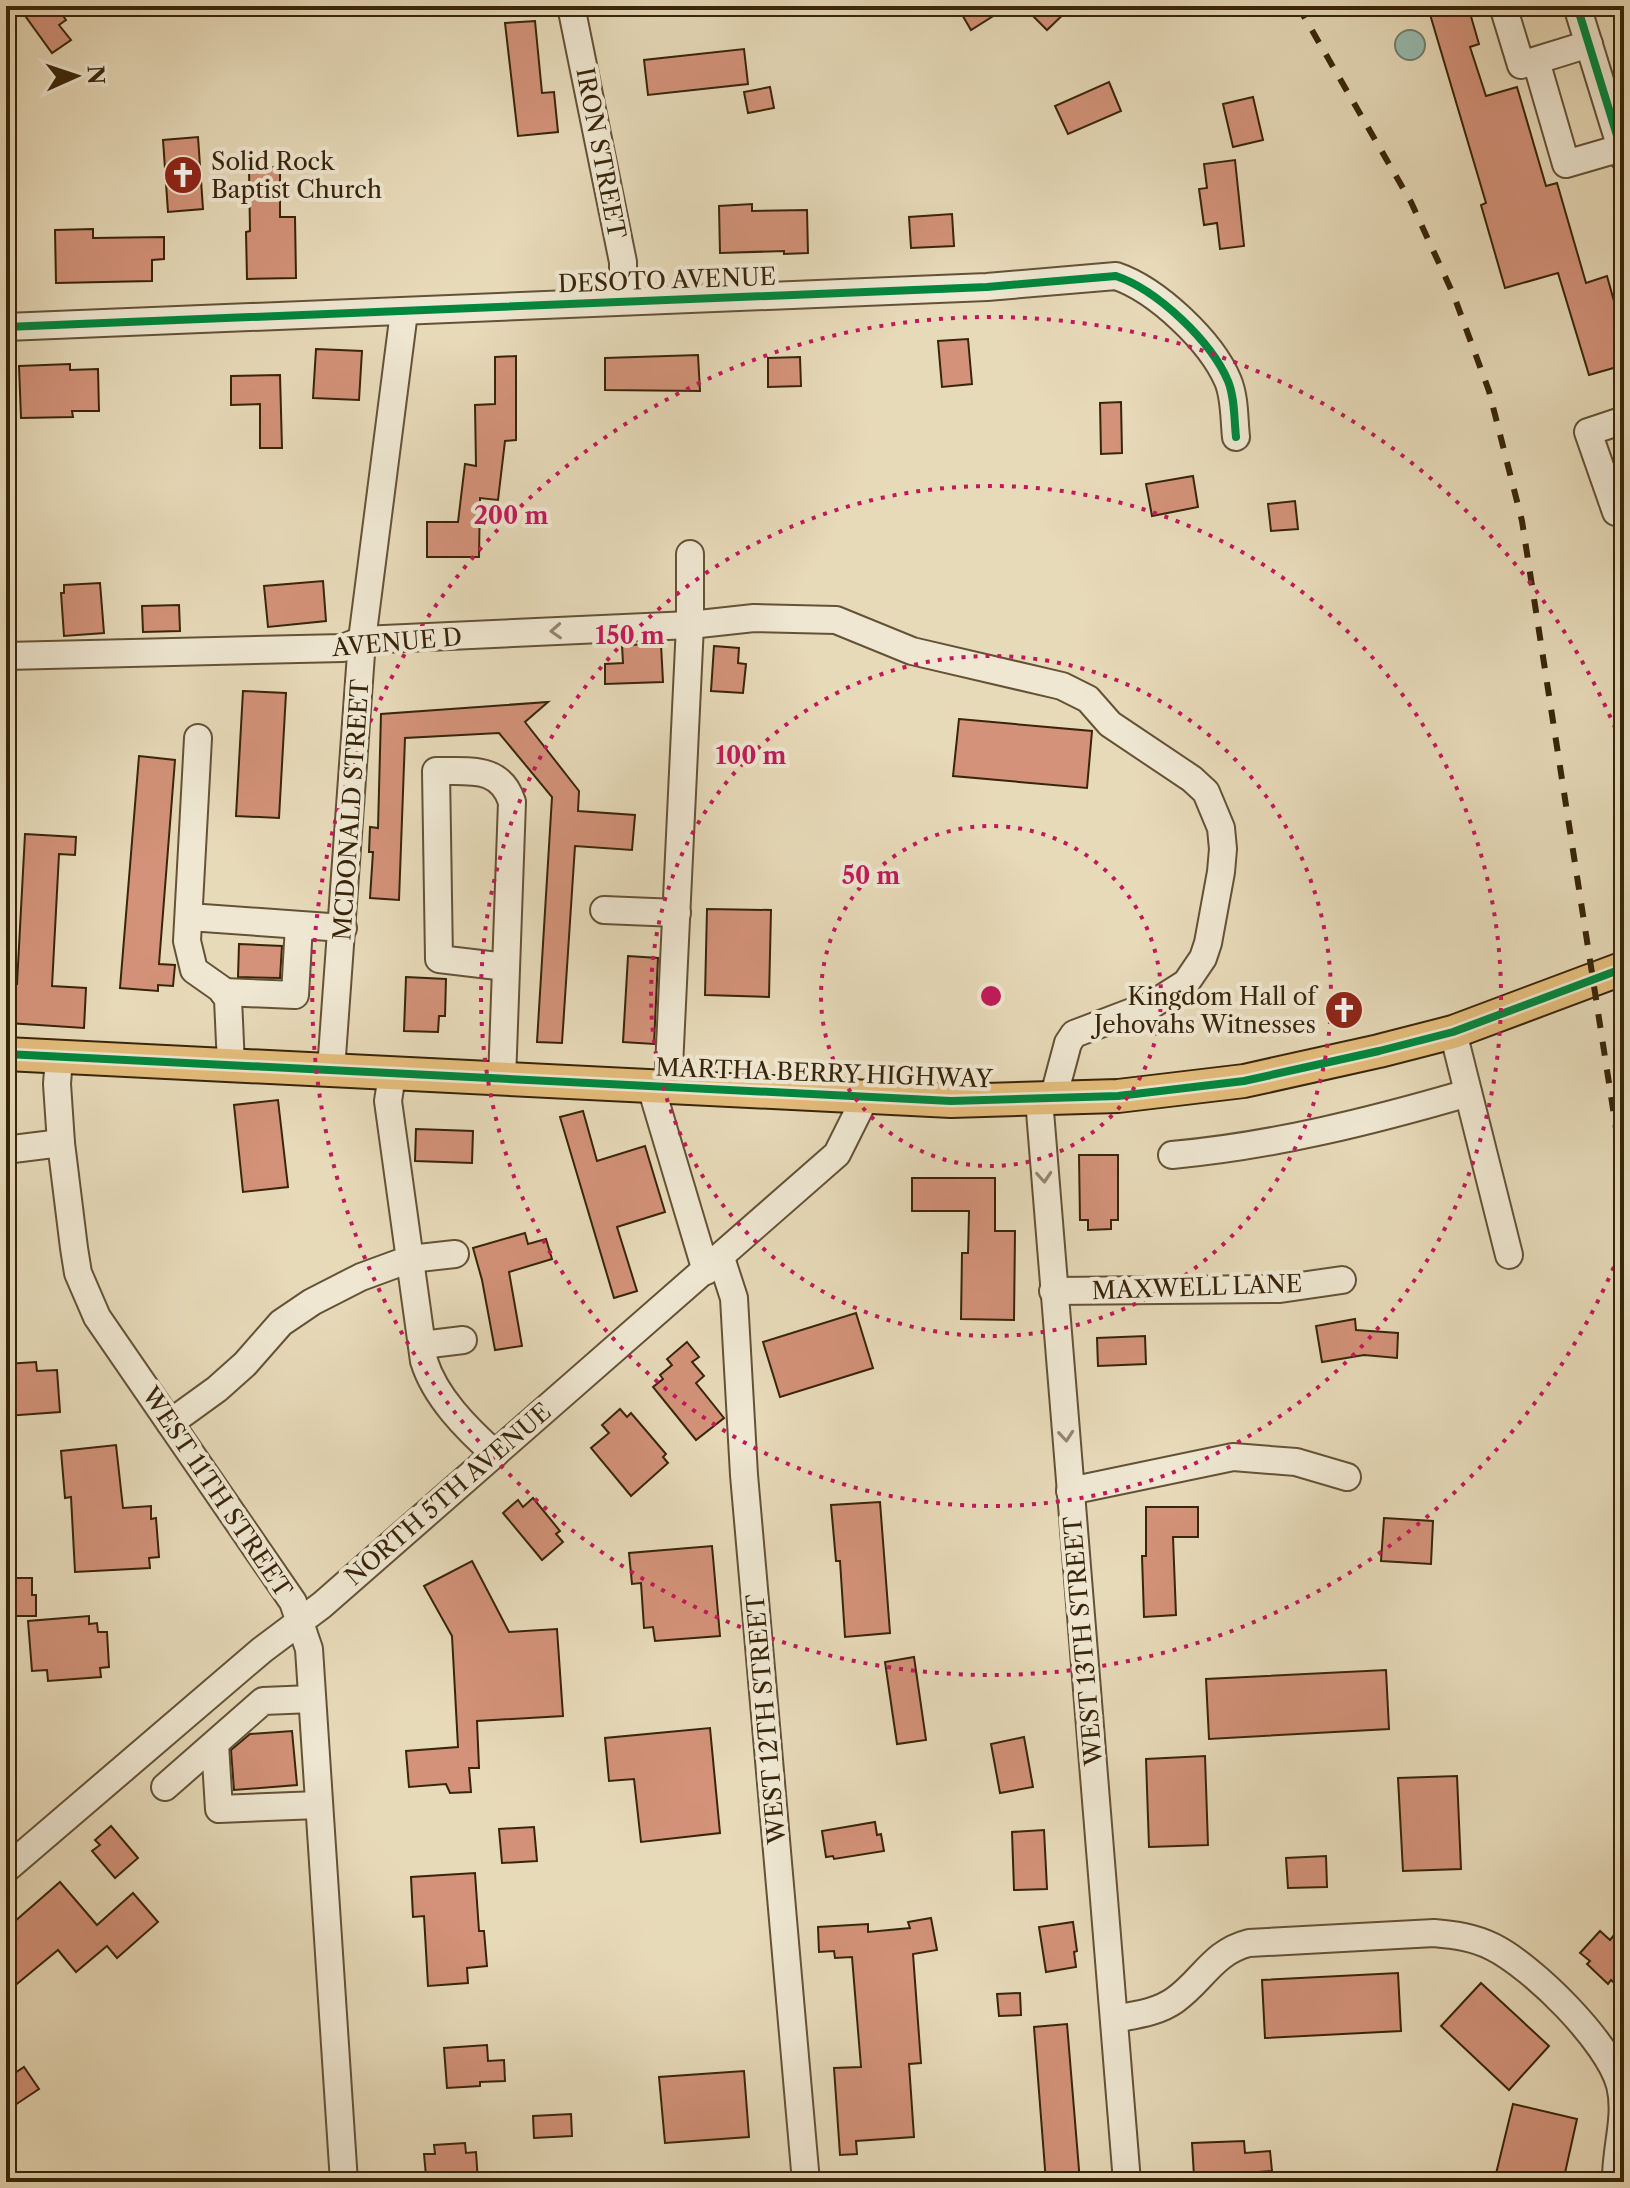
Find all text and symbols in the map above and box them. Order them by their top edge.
north arrow [36,36,116,116]
text: N [81,65,109,85]
street label: IRON STREET [570,65,632,241]
place label: Solid Rock Baptist Church [211,147,382,204]
church icon: Solid Rock Baptist Church [162,154,204,196]
street label: DESOTO AVENUE [558,262,776,298]
text: 200 m [474,501,548,530]
text: 150 m [595,621,665,650]
street label: AVENUE D [330,622,463,662]
one-way arrow [549,623,562,640]
street label: MCDONALD STREET [327,678,375,942]
text: 100 m [715,741,787,770]
text: 50 m [842,861,900,890]
centre of rings [977,982,1005,1010]
place label: Kingdom Hall of Jehovahs Witnesses [1090,982,1318,1039]
church icon: Kingdom Hall of Jehovahs Witnesses [1323,989,1365,1031]
street label: MARTHA BERRY HIGHWAY [655,1053,994,1093]
one-way arrow [1035,1171,1052,1184]
street label: MAXWELL LANE [1091,1269,1303,1305]
street label: WEST 11TH STREET [135,1381,298,1603]
street label: NORTH 5TH AVENUE [339,1397,557,1591]
one-way arrow [1057,1430,1074,1443]
street label: WEST 13TH STREET [1058,1515,1108,1768]
street label: WEST 12TH STREET [741,1593,791,1846]

